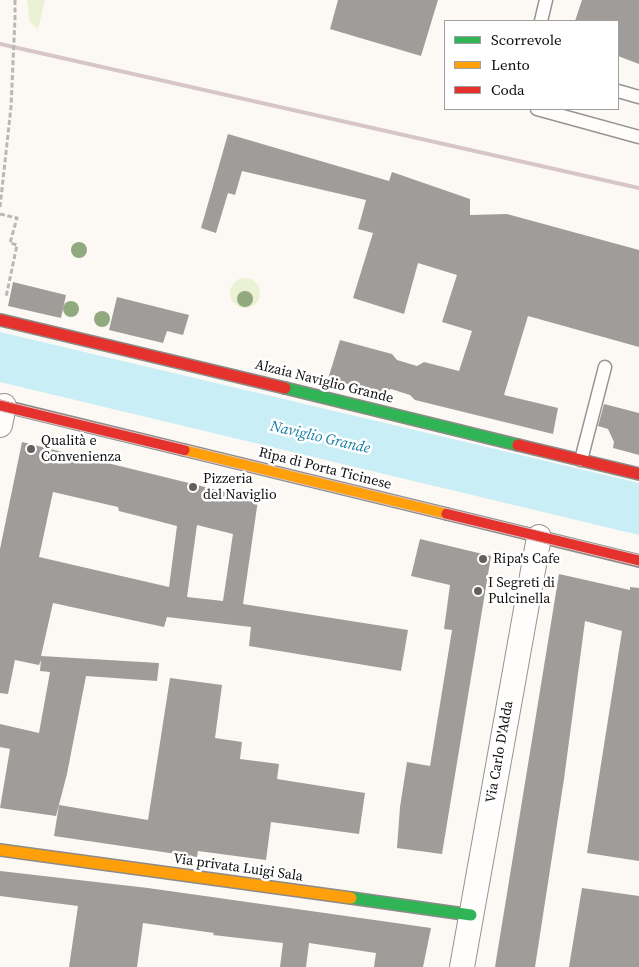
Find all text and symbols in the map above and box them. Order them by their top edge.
legend [444,20,619,110]
text: Scorrevole [491,29,562,50]
text: Lento [491,54,530,75]
text: Coda [491,79,525,100]
street label: Alzaia Naviglio Grande [253,357,395,407]
water label: Naviglio Grande [268,418,372,458]
place label: Qualità e Convenienza [41,433,121,466]
marker: Qualità e Convenienza [25,443,37,455]
street label: Ripa di Porta Ticinese [257,444,393,494]
place label: Pizzeria del Naviglio [203,471,277,504]
marker: Pizzeria del Naviglio [187,481,199,493]
place label: Ripa's Cafe [493,551,560,567]
marker: Ripa's Cafe [477,553,489,565]
place label: I Segreti di Pulcinella [488,575,555,608]
marker: I Segreti di Pulcinella [472,585,484,597]
street label: Via Carlo D'Adda [483,700,517,804]
street label: Via privata Luigi Sala [172,851,304,885]

